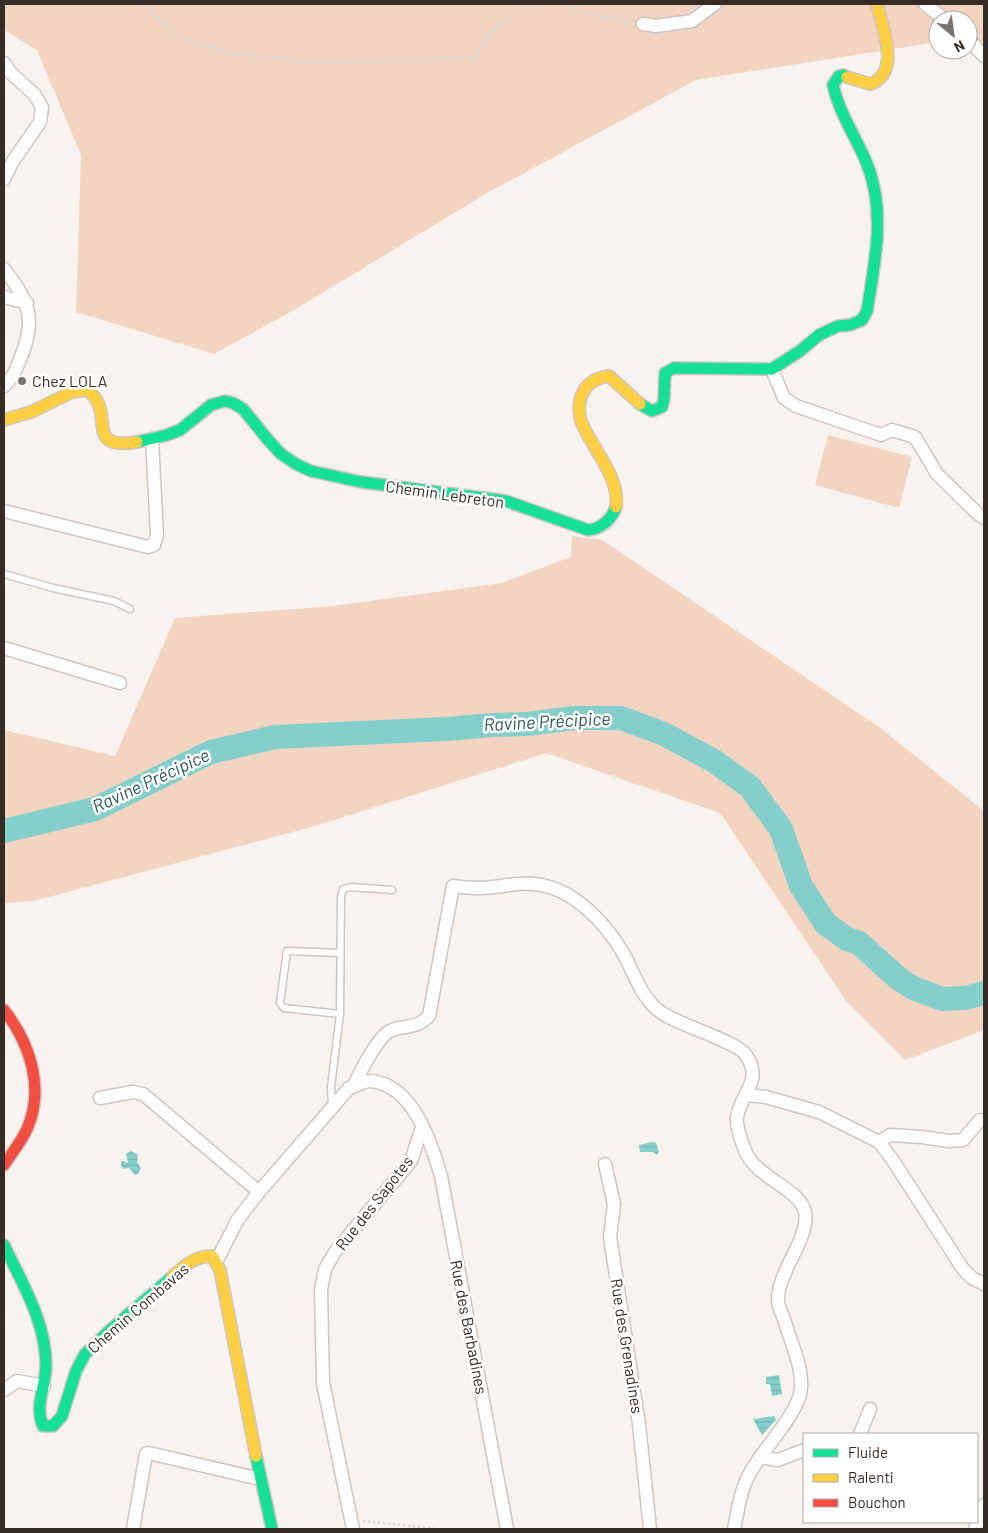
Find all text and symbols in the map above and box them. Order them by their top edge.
north arrow [928,10,978,60]
text: N [951,37,968,56]
place label: Chez LOLA [32,371,108,390]
marker: Chez LOLA [16,375,28,387]
street label: Chemin Lebreton [385,476,505,511]
water label: Ravine Précipice [483,707,611,735]
water label: Ravine Précipice [88,743,213,817]
street label: Rue des Sapotes [331,1152,416,1254]
street label: Rue des Barbadines [447,1258,492,1396]
street label: Chemin Combavas [83,1259,192,1357]
street label: Rue des Grenadines [607,1277,648,1415]
legend [803,1433,978,1523]
text: Fluide [848,1443,888,1461]
text: Ralenti [848,1468,894,1486]
text: Bouchon [848,1493,906,1511]

